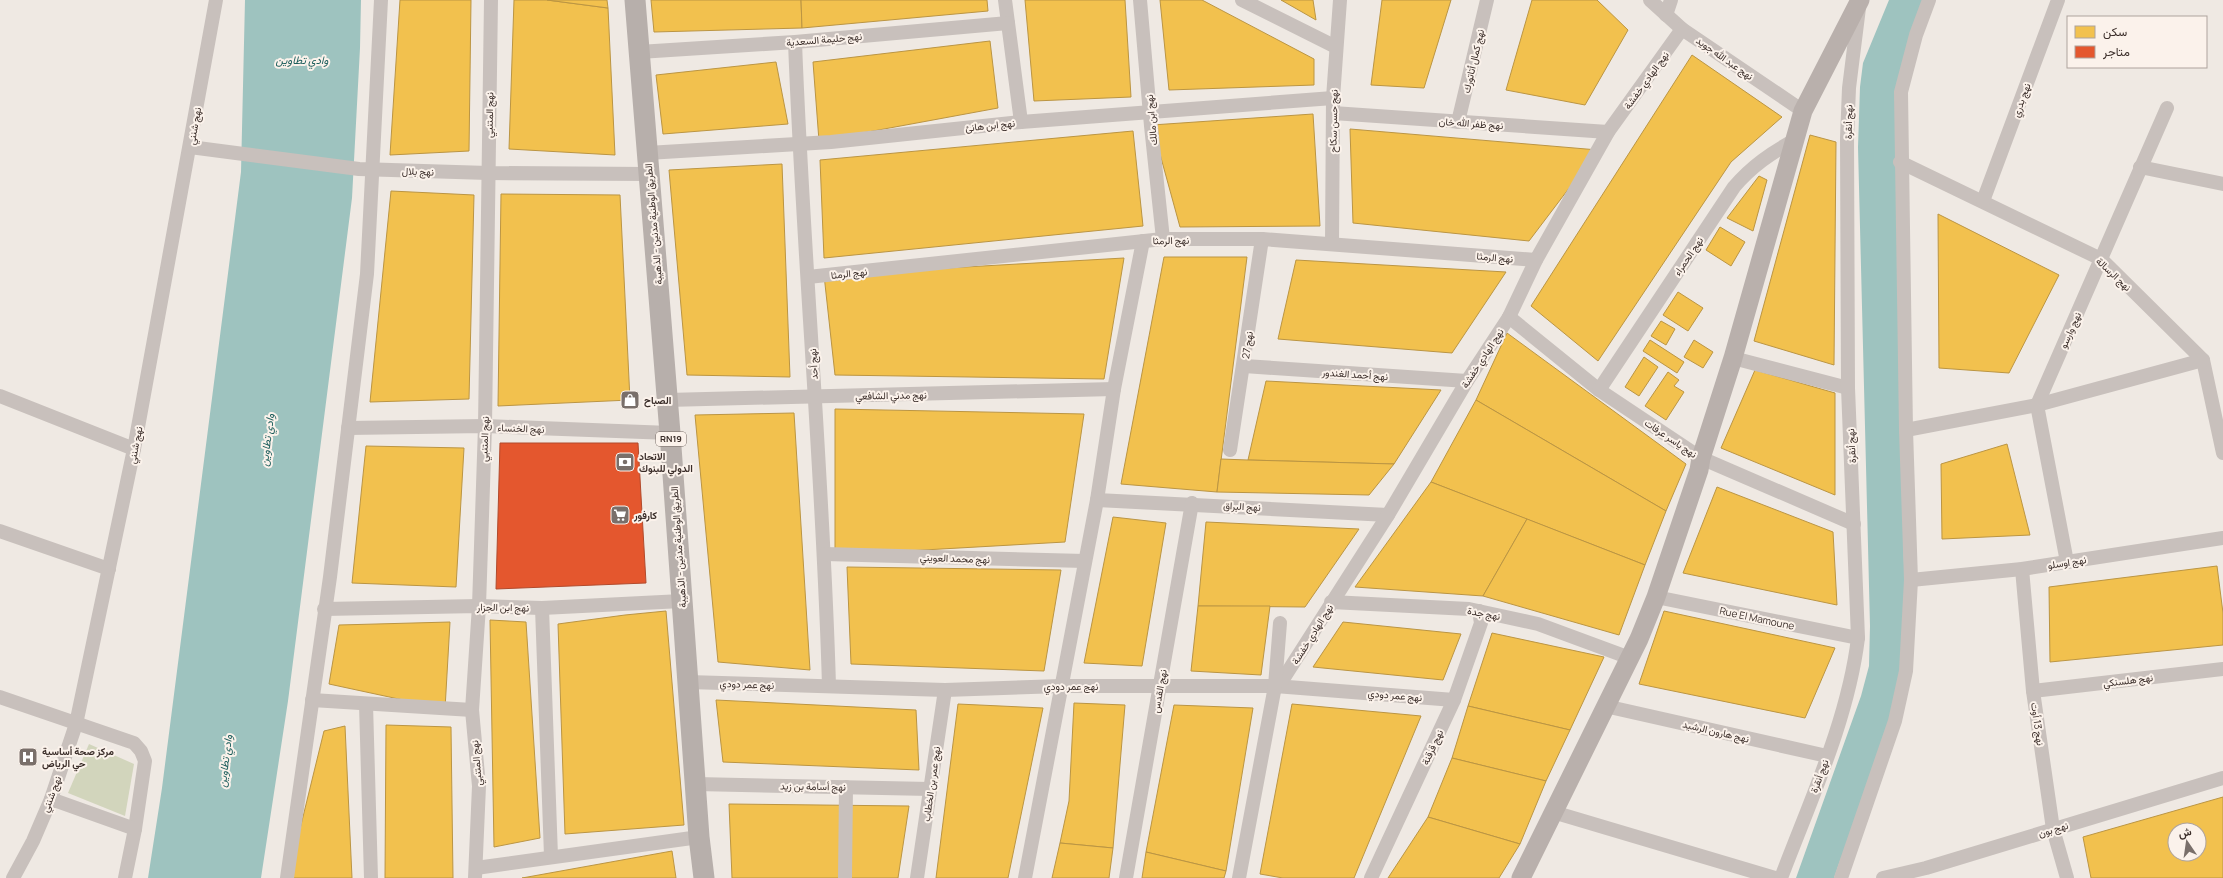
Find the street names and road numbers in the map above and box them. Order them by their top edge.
street label: نهج كمال أتاتورك [1459,28,1487,94]
street label: نهج حليمة السعدية [785,29,863,49]
street label: نهج عبد الله جويد [1694,33,1757,83]
street label: نهج الهادي خفشة [1620,48,1674,113]
street label: نهج بدري [2008,81,2036,120]
street label: نهج حسن سكاح [1325,89,1341,153]
street label: نهج المتنبي [482,92,498,138]
street label: نهج ابن مالك [1142,94,1160,146]
street label: نهج أنقرة [1841,104,1855,139]
street label: نهج شنني [184,106,206,146]
street label: نهج ظفر الله خان [1438,114,1504,132]
street label: نهج ابن هانئ [964,115,1016,135]
street label: نهج بلال [402,163,434,179]
street label: الطريق الوطنية مدنين - الذهيبة [641,163,665,285]
street label: نهج الرمثا [1152,233,1190,247]
street label: نهج الحمراء [1670,234,1706,278]
street label: نهج الرمثا [1476,248,1514,266]
street label: نهج الرسالة [2093,254,2135,294]
street label: نهج الرمثا [830,264,868,282]
street label: نهج وارسو [2056,309,2084,350]
street label: نهج الهادي خفشة [1457,325,1508,392]
street label: نهج 27 [1238,330,1256,360]
street label: نهج أحد [805,348,821,380]
street label: نهج أحمد الغندور [1320,365,1389,383]
street label: نهج مدني الشافعي [855,387,927,405]
street label: نهج ياسر عرفات [1642,415,1700,461]
street label: نهج المتنبي [476,416,494,462]
street label: نهج الخنساء [497,420,545,436]
street label: نهج شنني [125,425,147,465]
street label: نهج أنقرة [1843,428,1859,464]
road number: RN19 [656,432,686,446]
street label: الطريق الوطنية مدنين - الذهيبة [667,486,689,608]
street label: نهج البراق [1223,498,1261,514]
street label: نهج محمد العويني [920,550,990,568]
street label: نهج اوسلو [2047,552,2087,572]
street label: نهج ابن الجزار [476,600,529,614]
street label: نهج الهادي خفشة [1288,601,1338,668]
street label: نهج جدة [1466,603,1502,623]
street label: Rue El Mamoune [1718,603,1796,633]
street label: نهج القدس [1148,668,1170,714]
street label: نهج هلسنكي [2102,670,2154,692]
street label: نهج عمر دودي [719,676,775,694]
street label: نهج عمر دودي [1044,679,1098,695]
street label: نهج عمر دودي [1367,686,1423,706]
street label: نهج 13 أوت [2028,701,2048,747]
street label: نهج هارون الرشيد [1681,717,1751,745]
street label: نهج قرقنة [1418,727,1446,767]
street label: نهج المتنبي [467,739,487,786]
street label: نهج عمر بن الخطاب [919,745,943,823]
street label: نهج أنقرة [1807,757,1832,795]
street label: نهج شنني [38,774,66,815]
street label: نهج أسامة بن زيد [780,778,846,794]
street label: نهج بون [2036,818,2070,840]

